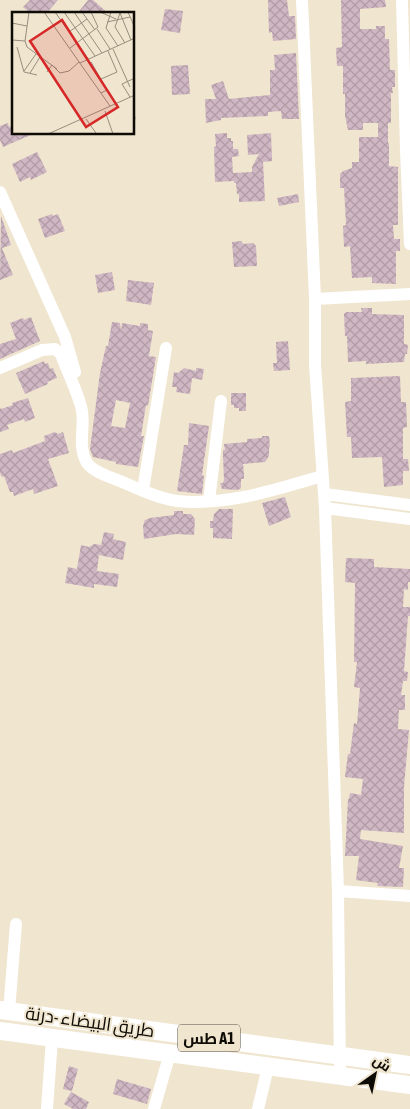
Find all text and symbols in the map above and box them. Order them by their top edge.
inset map [12,12,135,135]
street label: طريق البيضاء -درنة [24,1002,156,1043]
road number: طس A1 [178,1024,240,1052]
north arrow [350,1049,400,1099]
text: ش [370,1051,394,1076]

